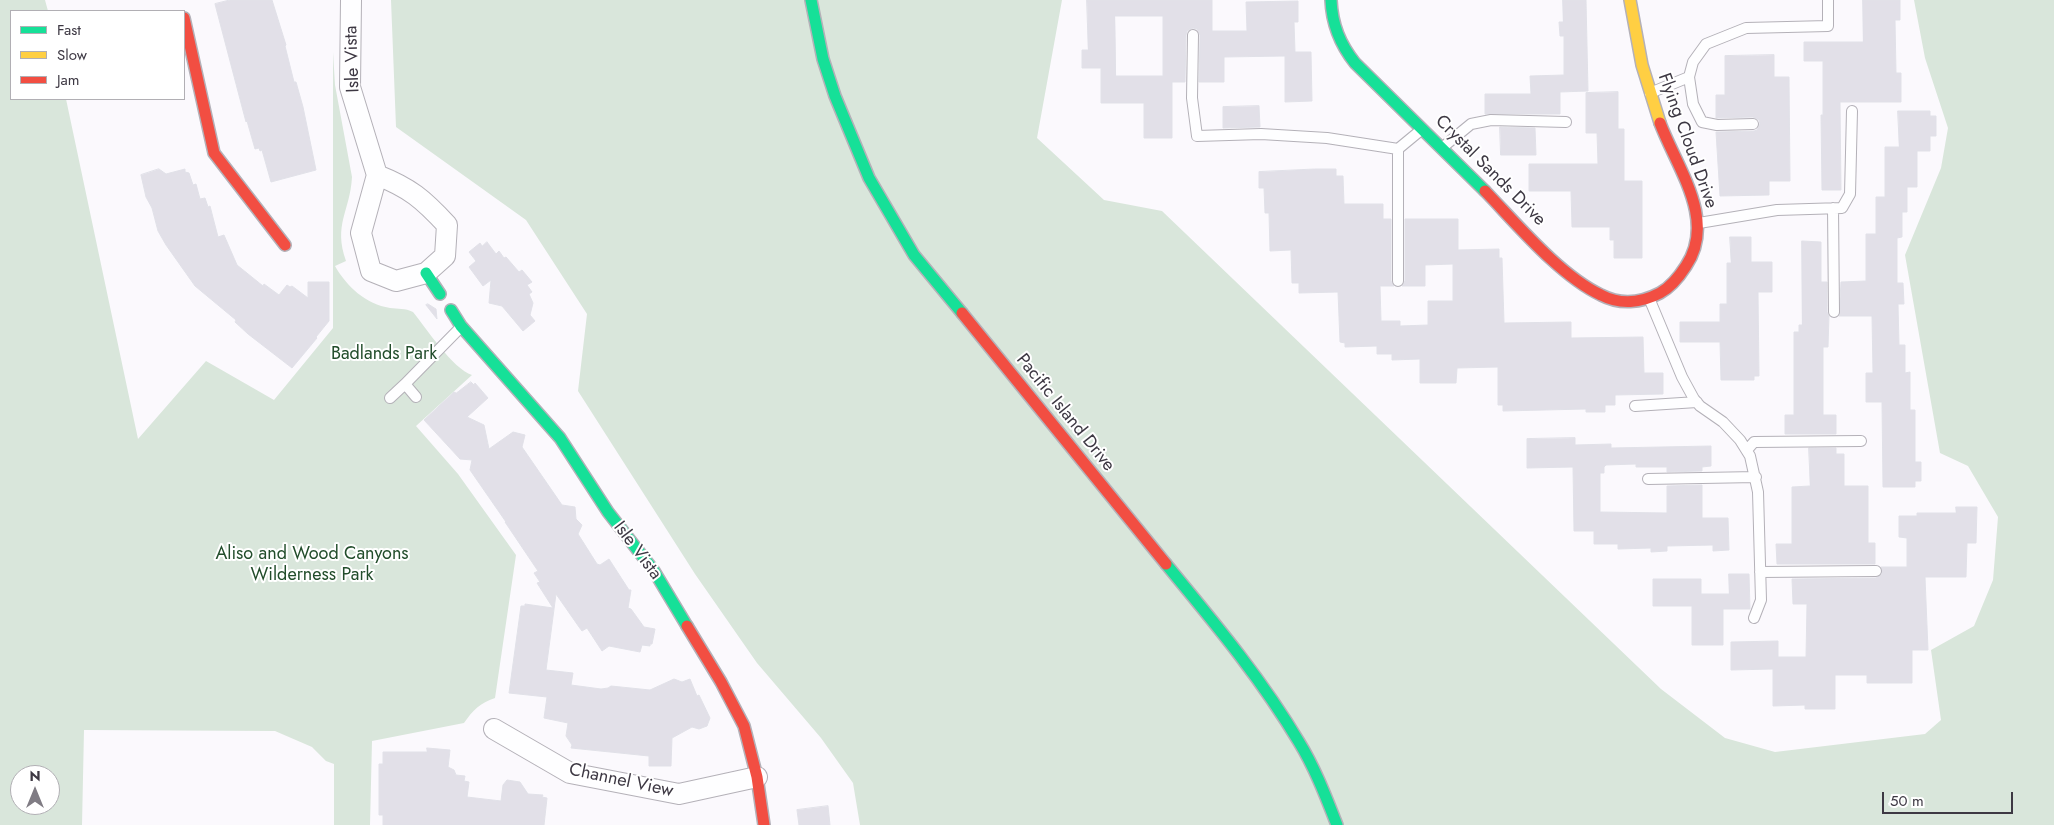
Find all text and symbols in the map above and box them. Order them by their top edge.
legend [10,10,185,100]
text: Fast [57,19,81,41]
street label: Isle Vista [341,25,365,93]
text: Slow [57,44,87,66]
text: Jam [57,69,80,91]
street label: Flying Cloud Drive [1653,70,1721,212]
street label: Crystal Sands Drive [1430,111,1550,231]
park label: Badlands Park [331,344,437,366]
street label: Pacific Island Drive [1011,350,1119,476]
street label: Isle Vista [608,518,666,584]
park label: Aliso and Wood Canyons Wilderness Park [215,544,409,586]
street label: Channel View [567,759,675,803]
north arrow [10,765,60,815]
text: N [29,766,41,786]
scale bar [1884,782,2015,814]
text: 50 m [1890,790,1924,812]

